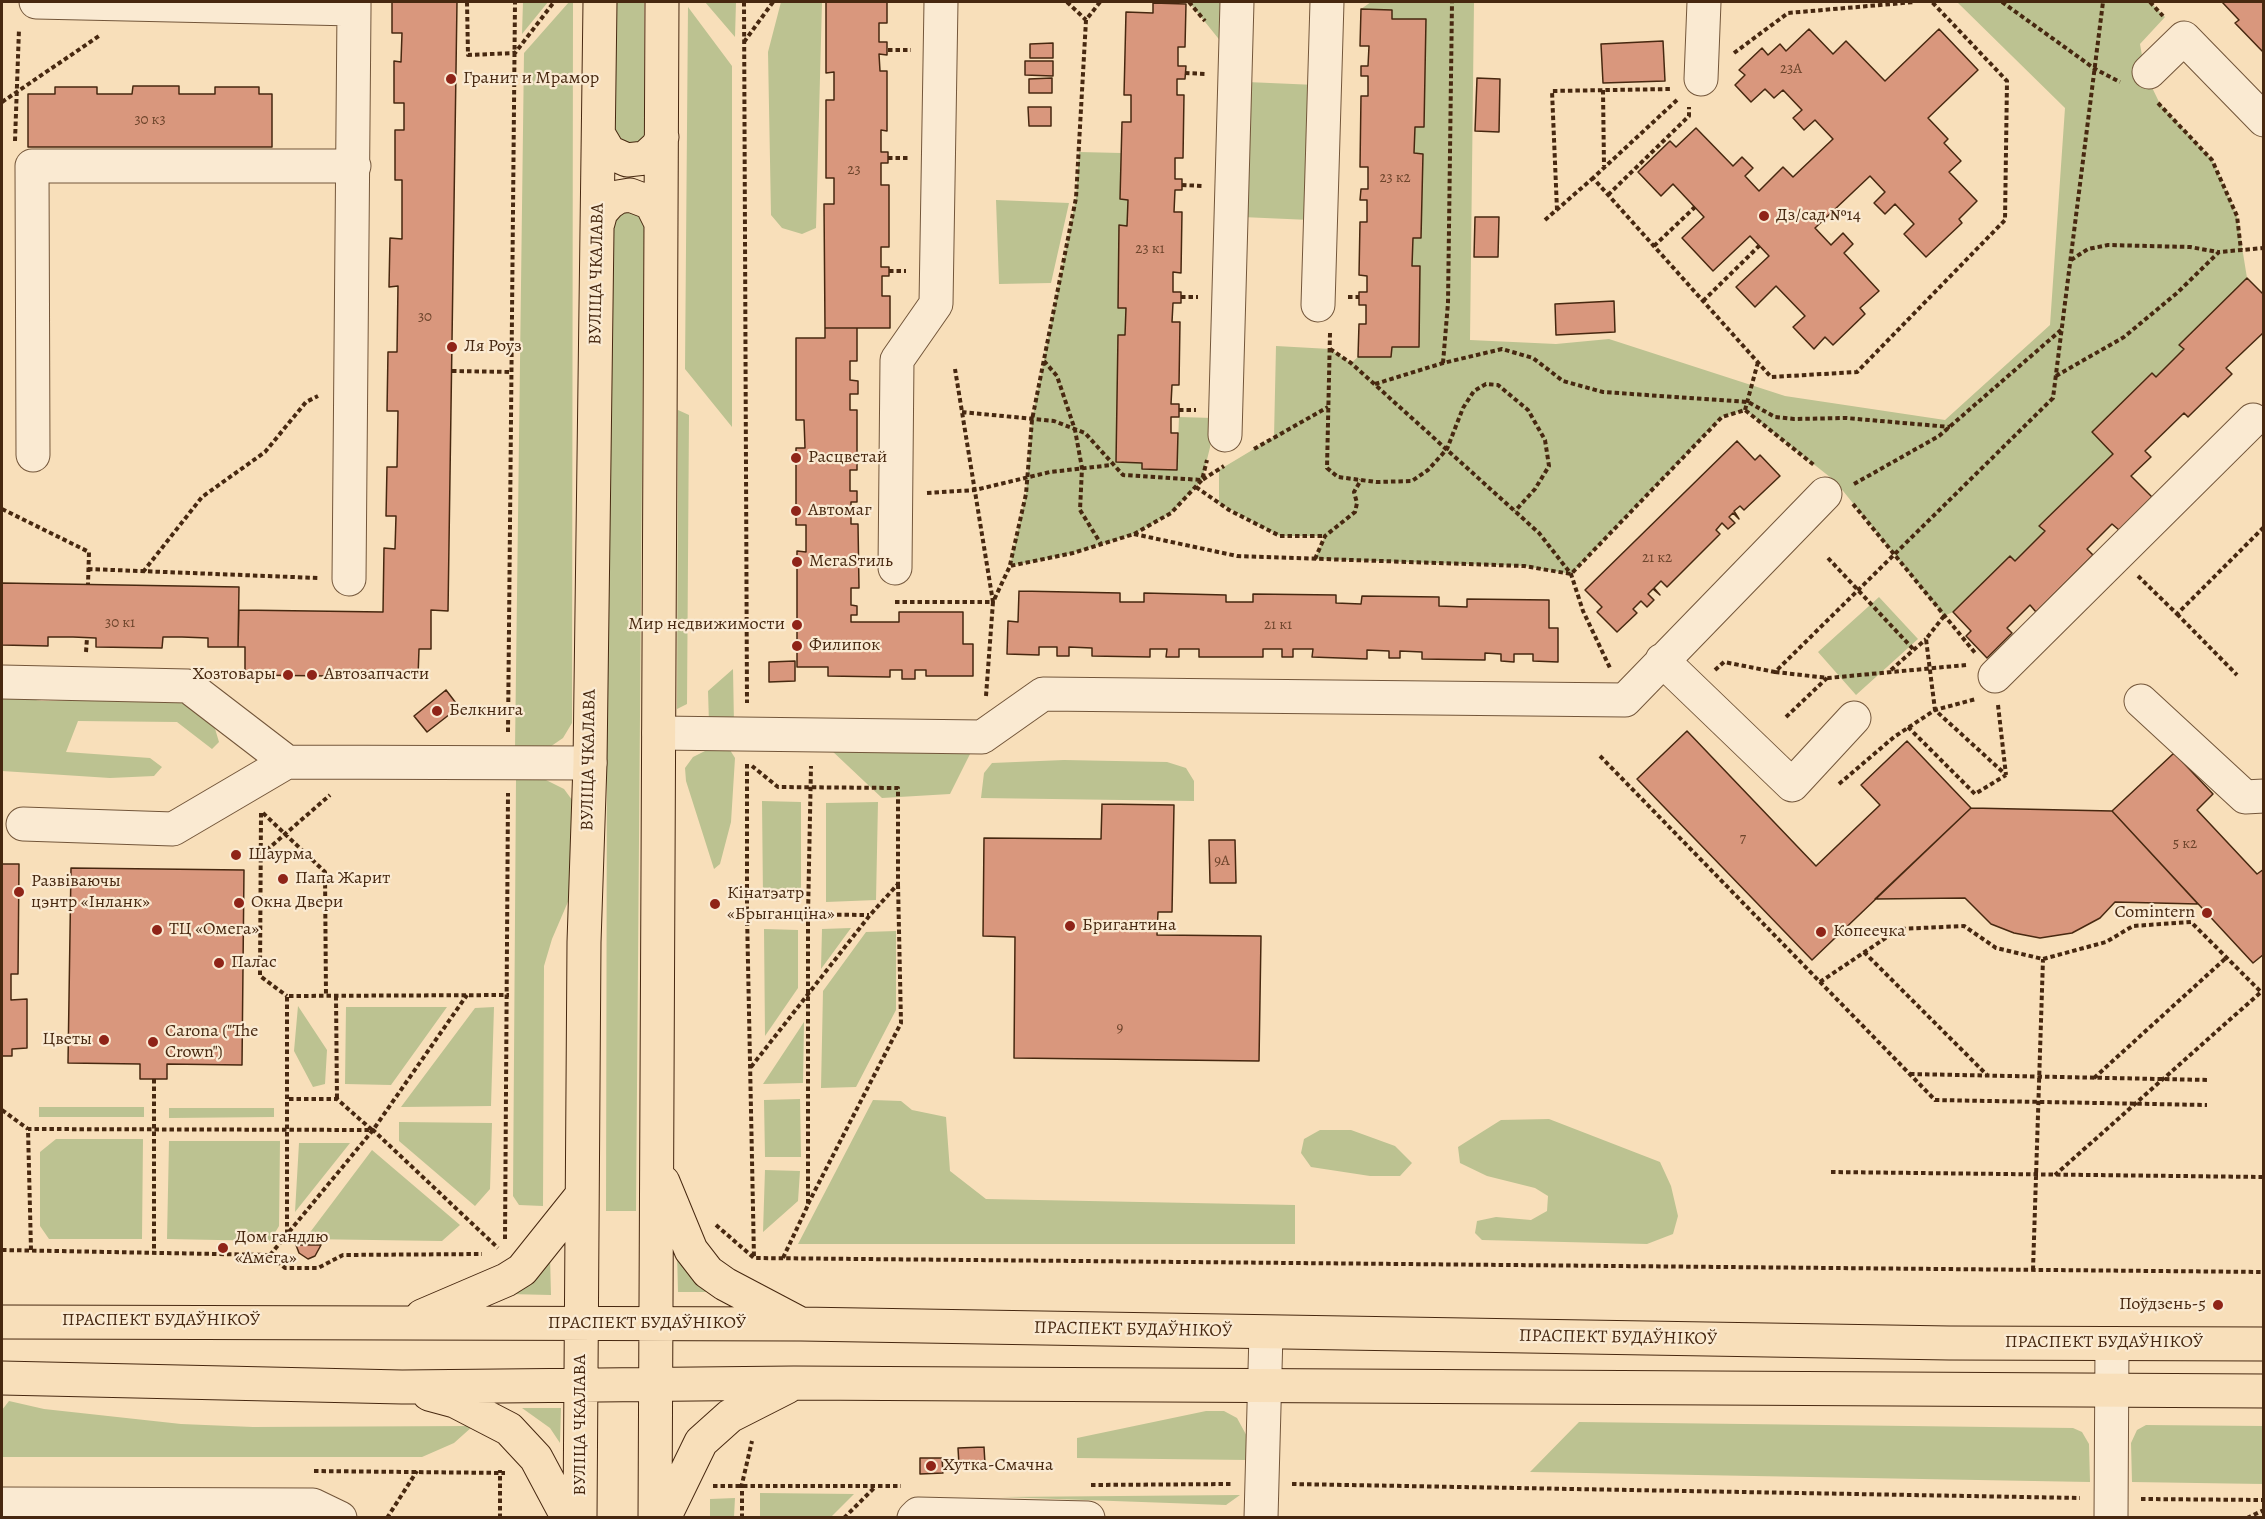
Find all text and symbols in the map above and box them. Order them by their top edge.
house number: 23А [1780,60,1802,78]
place label: Гранит и Мрамор [463,68,599,90]
marker: Гранит и Мрамор [444,72,458,86]
house number: 30 к3 [134,111,166,129]
house number: 23 [847,161,861,179]
house number: 23 к2 [1379,169,1411,187]
street label: ВУЛІЦА ЧКАЛАВА [585,203,609,345]
place label: Дз/сад №14 [1776,205,1861,227]
marker: Дз/сад №14 [1757,209,1771,223]
house number: 23 к1 [1135,240,1165,258]
house number: 30 [418,308,432,326]
place label: Ля Роуз [464,336,522,358]
marker: Ля Роуз [445,340,459,354]
place label: Расцветай [808,447,887,469]
marker: Расцветай [789,451,803,465]
place label: Автомаг [808,500,872,522]
marker: Автомаг [789,504,803,518]
house number: 21 к2 [1642,549,1672,567]
place label: МегаSтиль [809,551,893,573]
marker: МегаSтиль [790,555,804,569]
house number: 30 к1 [105,614,135,632]
place label: Мир недвижимости [628,614,785,636]
house number: 21 к1 [1264,616,1292,634]
marker: Мир недвижимости [790,618,804,632]
place label: Филипок [809,635,880,657]
marker: Филипок [790,639,804,653]
place label: Хозтовары [192,664,276,686]
place label: Автозапчасти [324,664,429,686]
marker: Хозтовары [281,668,295,682]
marker: Автозапчасти [305,668,319,682]
street label: ВУЛІЦА ЧКАЛАВА [577,689,601,831]
place label: Белкнига [449,700,523,722]
marker: Белкнига [430,704,444,718]
house number: 7 [1740,830,1746,848]
house number: 5 к2 [2173,835,2197,853]
place label: Шаурма [248,844,313,866]
marker: Шаурма [229,848,243,862]
house number: 9А [1214,852,1230,870]
place label: Папа Жарит [295,868,390,890]
place label: Развіваючы цэнтр «Інланк» [31,871,150,914]
marker: Папа Жарит [276,872,290,886]
place label: Кінатэатр «Брыганціна» [727,883,835,926]
marker: Развіваючы цэнтр «Інланк» [12,885,26,899]
place label: Окна Двери [251,892,343,914]
marker: Окна Двери [232,896,246,910]
marker: Кінатэатр «Брыганціна» [708,897,722,911]
place label: Comintern [2114,902,2195,924]
marker: Comintern [2200,906,2214,920]
place label: Бригантина [1082,915,1176,937]
place label: ТЦ «Омега» [169,919,259,941]
marker: Бригантина [1063,919,1077,933]
place label: Копеечка [1833,921,1906,943]
marker: ТЦ «Омега» [150,923,164,937]
marker: Копеечка [1814,925,1828,939]
place label: Палас [231,952,277,974]
marker: Палас [212,956,226,970]
house number: 9 [1117,1019,1123,1037]
place label: Carona ("The Crown") [165,1021,258,1064]
place label: Цветы [42,1029,92,1051]
marker: Цветы [97,1033,111,1047]
marker: Carona ("The Crown") [146,1035,160,1049]
place label: Дом гандлю «Амега» [235,1227,328,1270]
marker: Дом гандлю «Амега» [216,1241,230,1255]
place label: Поўдзень-5 [2119,1294,2206,1316]
marker: Поўдзень-5 [2211,1298,2225,1312]
street label: ПРАСПЕКТ БУДАЎНІКОЎ [62,1310,260,1332]
street label: ПРАСПЕКТ БУДАЎНІКОЎ [548,1313,746,1335]
street label: ПРАСПЕКТ БУДАЎНІКОЎ [1034,1317,1232,1343]
street label: ПРАСПЕКТ БУДАЎНІКОЎ [1519,1325,1717,1351]
street label: ПРАСПЕКТ БУДАЎНІКОЎ [2005,1332,2203,1354]
street label: ВУЛІЦА ЧКАЛАВА [570,1354,592,1496]
place label: Хутка-Смачна [943,1455,1053,1477]
marker: Хутка-Смачна [924,1459,938,1473]

